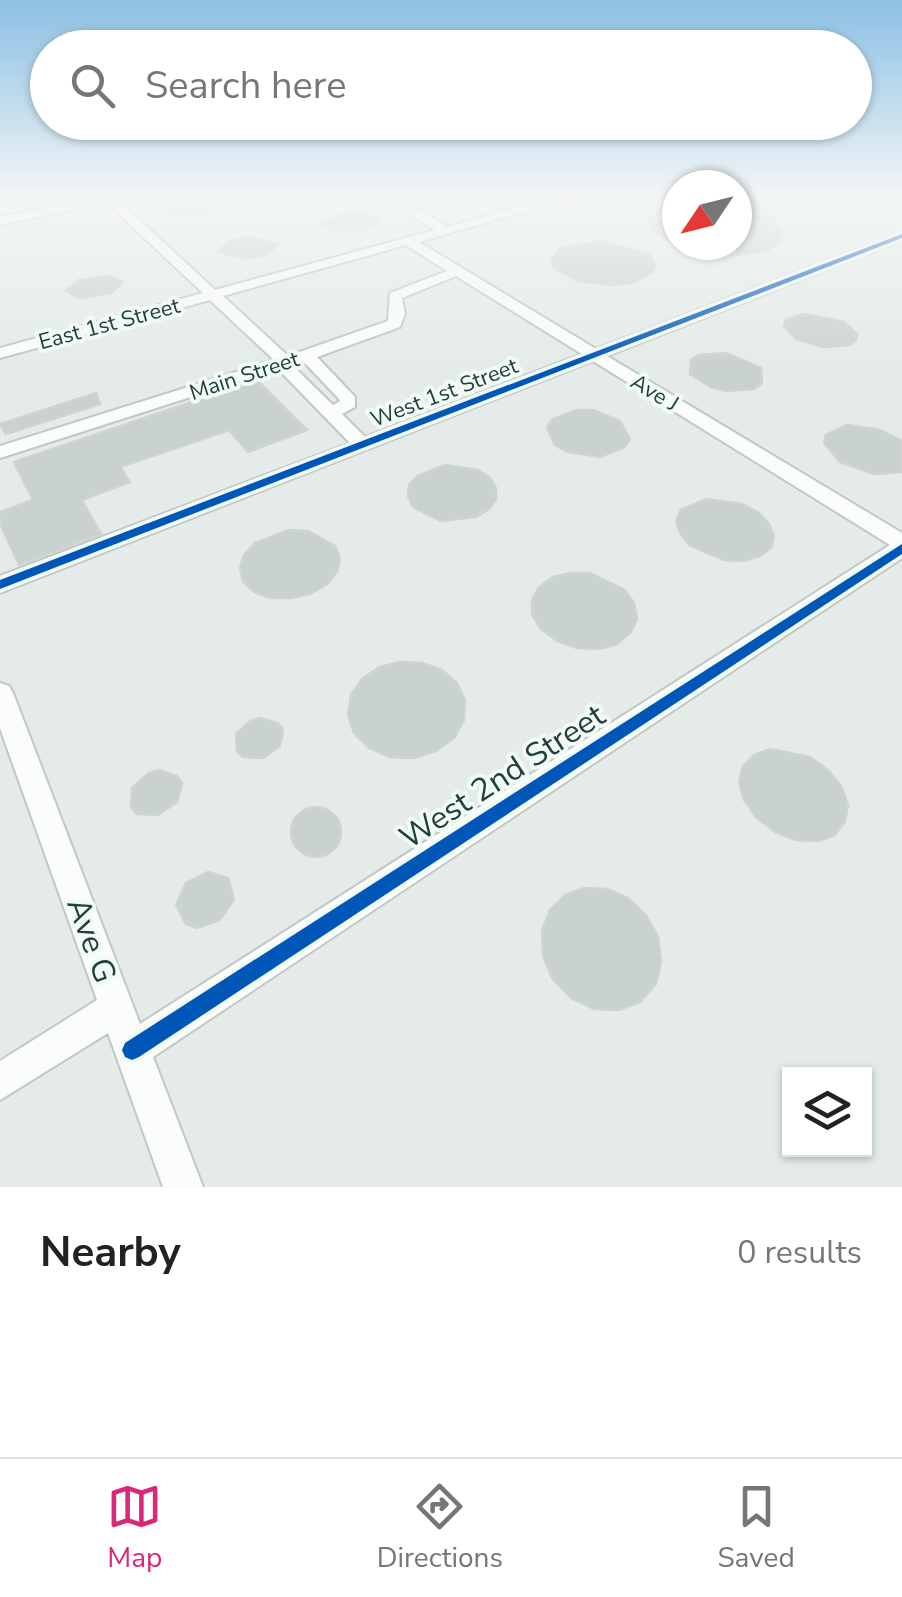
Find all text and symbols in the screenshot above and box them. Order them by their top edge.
search box [30,30,872,140]
icon: search [65,58,120,113]
text: Search here [145,60,346,111]
north arrow [662,170,752,260]
street label: East 1st Street [35,291,184,357]
street label: Main Street [186,344,303,408]
street label: West 1st Street [366,351,523,435]
street label: Ave J [625,367,684,419]
street label: West 2nd Street [391,694,614,859]
street label: Ave G [56,892,127,989]
map controls [782,1067,872,1157]
button: layers [782,1067,872,1157]
text: Nearby [40,1224,181,1281]
text: 0 results [737,1231,862,1274]
tab: Map [107,1479,162,1577]
tab: Directions [377,1479,503,1577]
tab: Saved [717,1479,795,1577]

